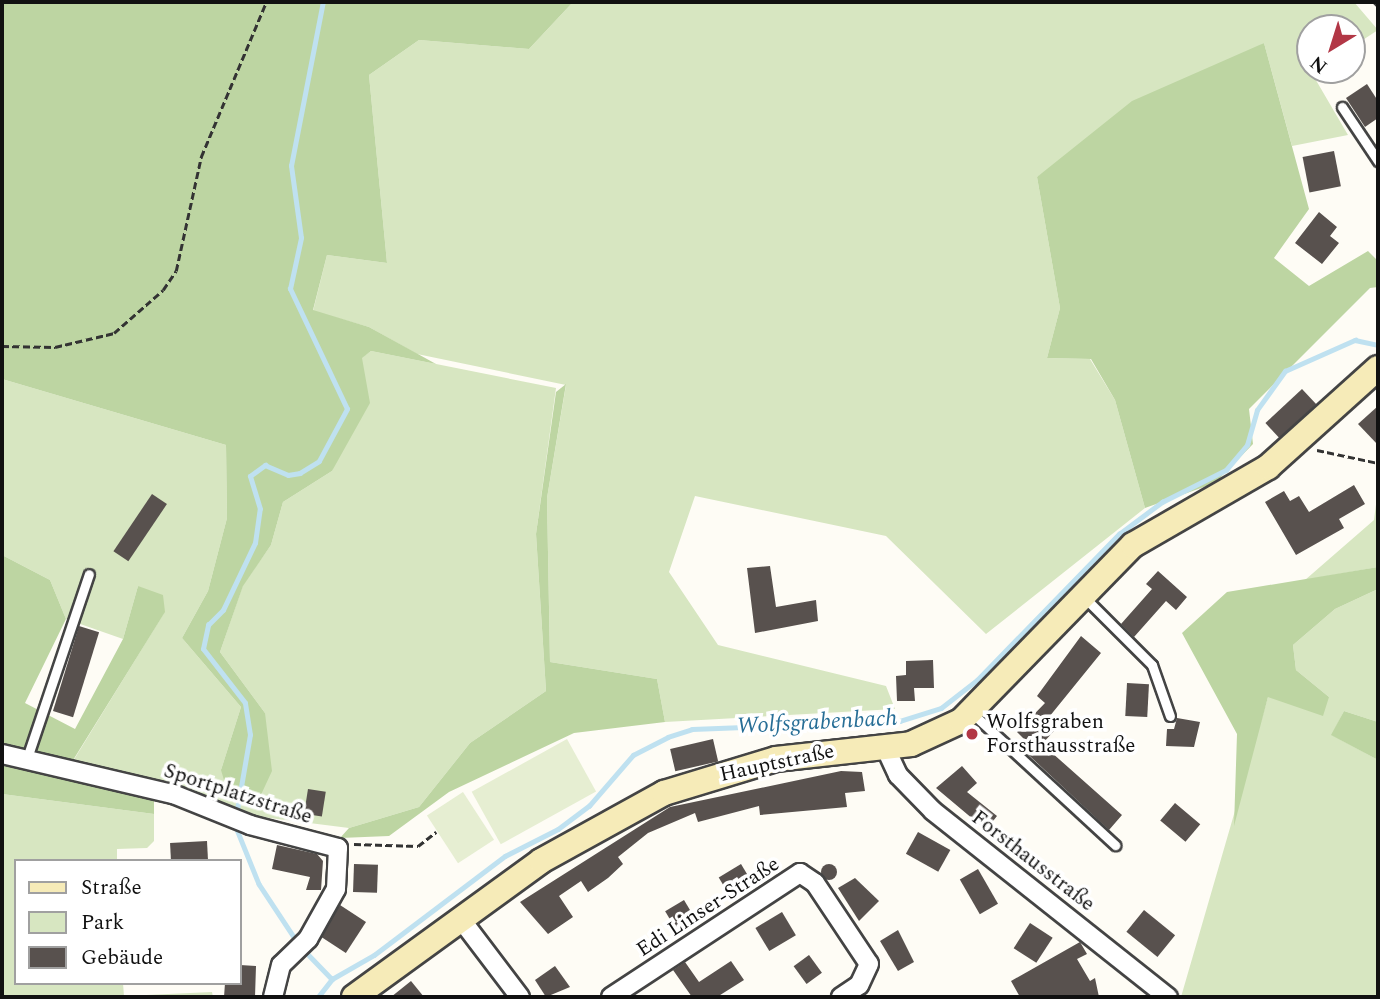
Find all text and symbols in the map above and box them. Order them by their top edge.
north arrow [1296,14,1366,84]
text: N [1304,48,1334,81]
water label: Wolfsgrabenbach [736,705,898,741]
place label: Wolfsgraben Forsthausstraße [986,709,1135,759]
marker: Wolfsgraben Forsthausstraße [964,726,980,742]
street label: Hauptstraße [717,739,837,787]
street label: Sportplatzstraße [161,758,315,830]
street label: Forsthausstraße [966,805,1100,917]
street label: Edi Linser-Straße [632,851,784,963]
legend [14,859,242,985]
text: Straße [81,872,142,904]
text: Park [81,907,124,939]
text: Gebäude [81,942,163,974]

